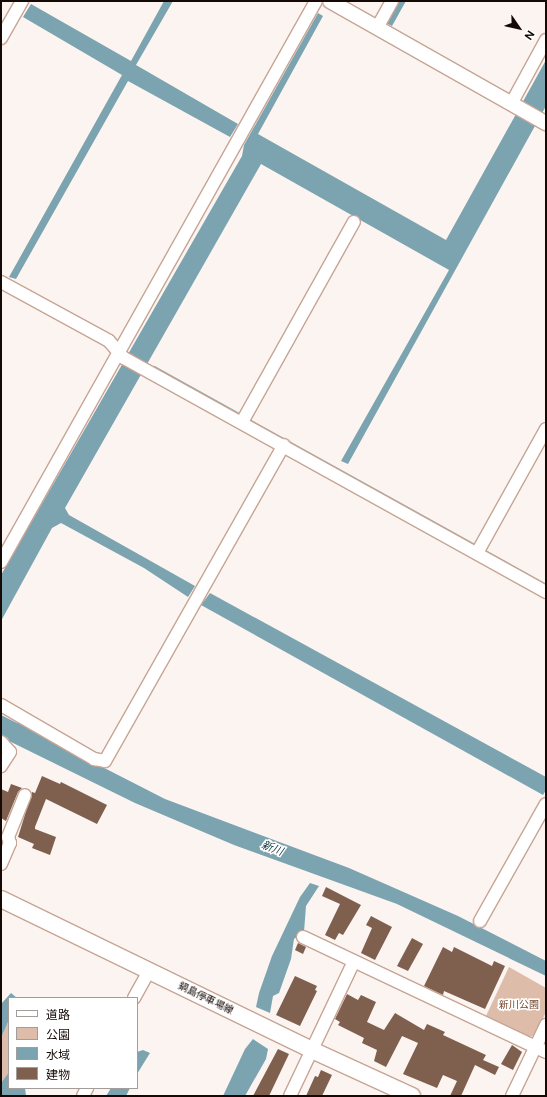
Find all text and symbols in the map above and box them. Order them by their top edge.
north arrow [499,8,539,48]
text: N [522,28,537,42]
water label: 新川 [259,839,285,859]
street label: 鍋島停車場線 [176,979,236,1017]
legend [8,997,138,1089]
park label: 新川公園 [499,999,539,1011]
text: 道路 [46,1008,70,1022]
text: 公園 [46,1028,70,1042]
text: 水域 [46,1048,70,1062]
text: 建物 [46,1068,70,1082]

